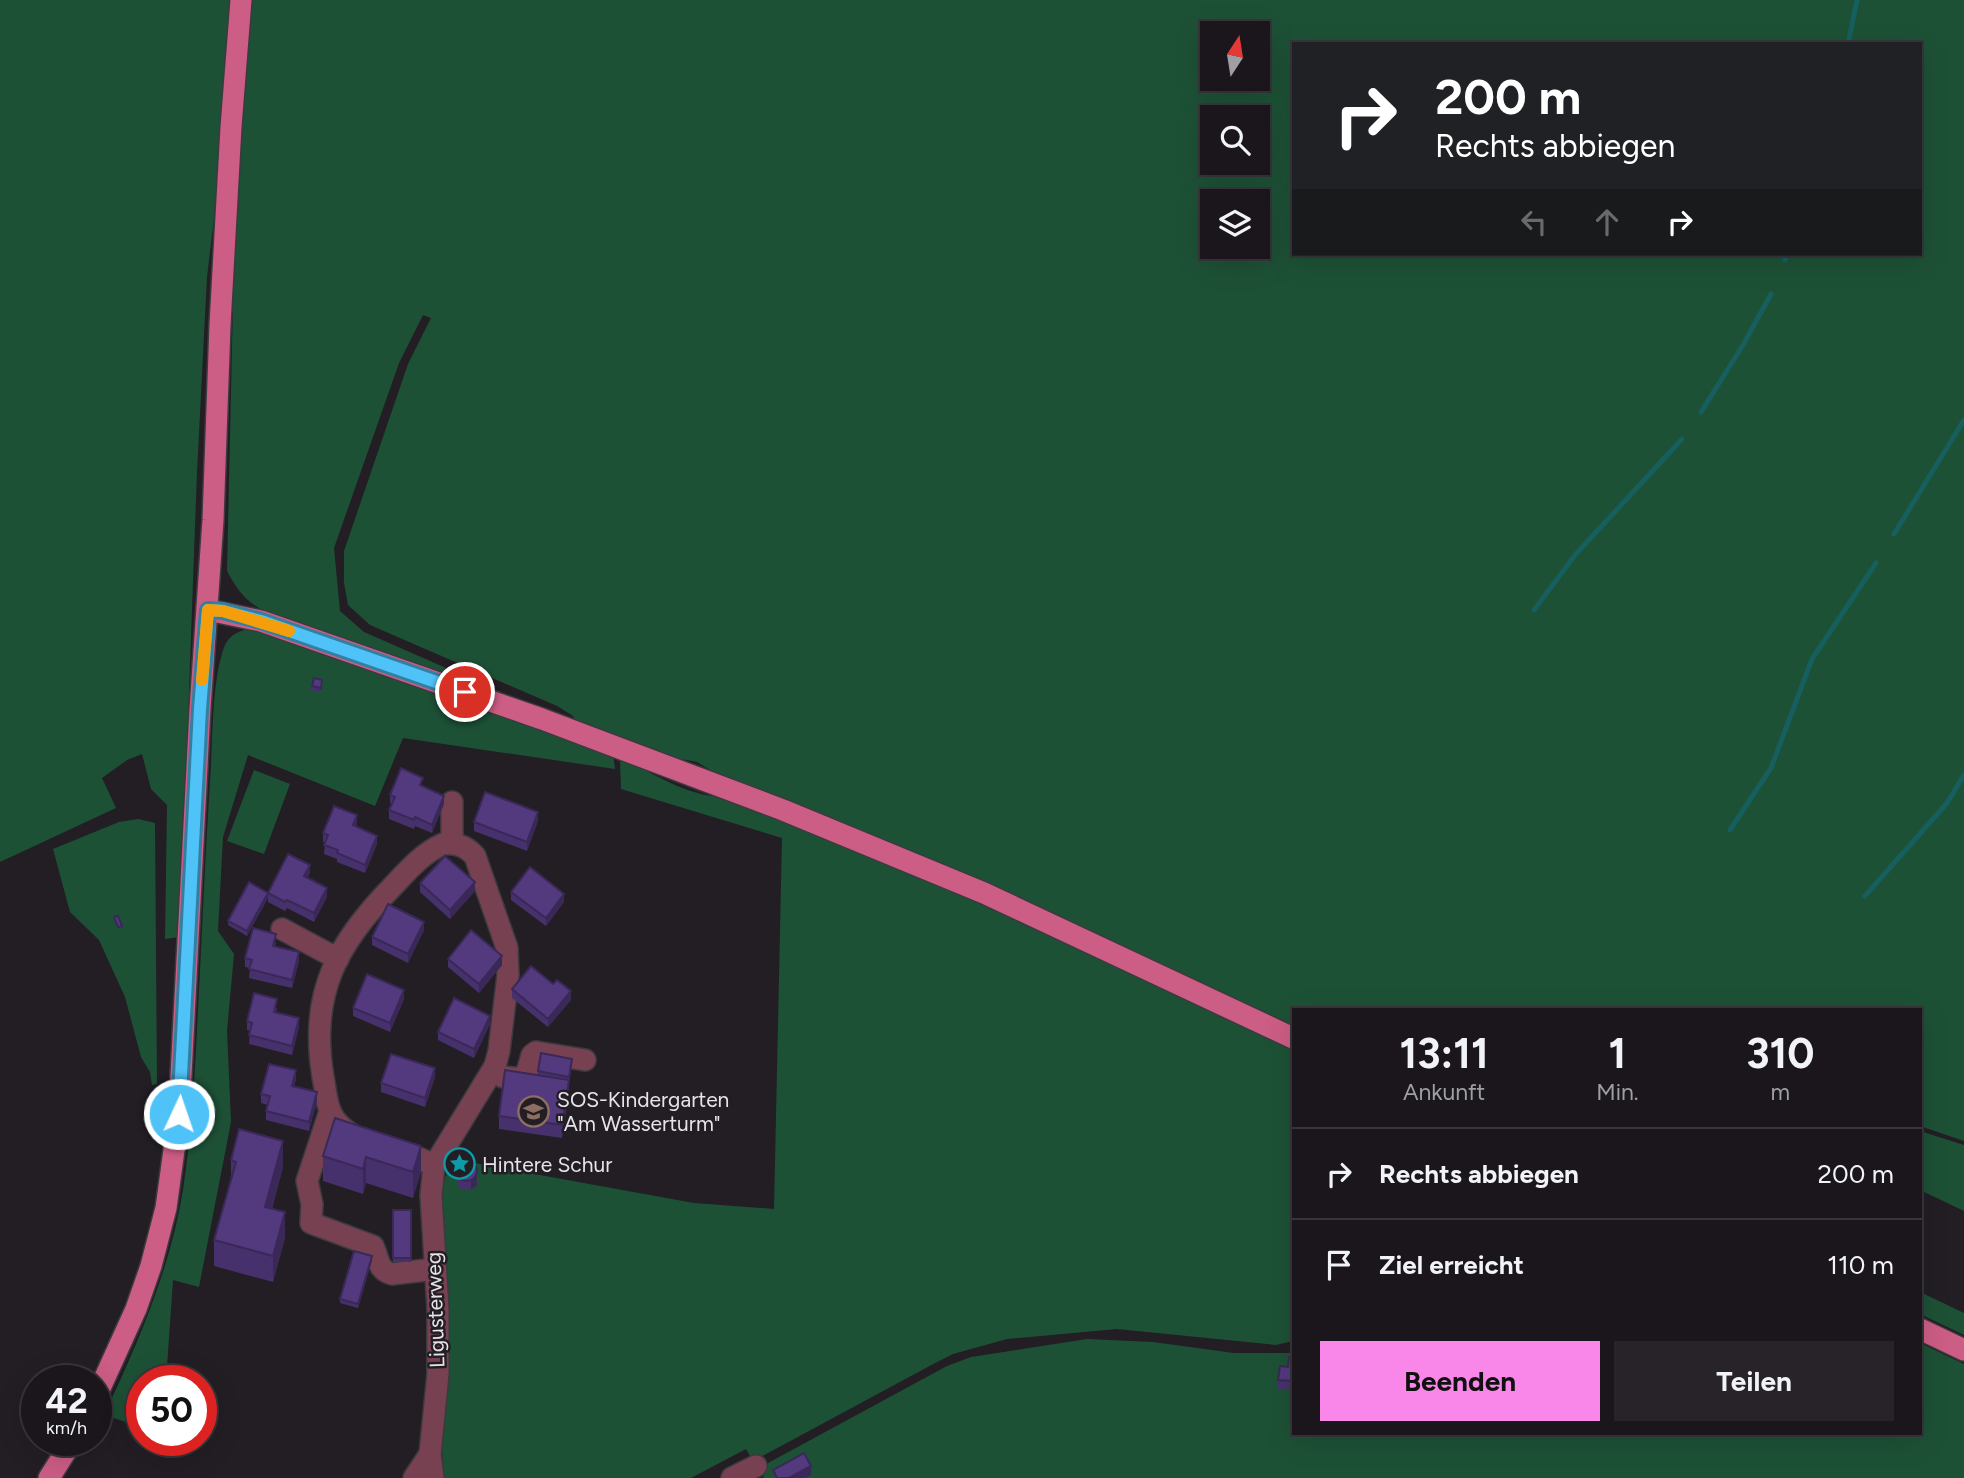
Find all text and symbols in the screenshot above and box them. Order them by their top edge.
north arrow [1200,21,1270,91]
map controls [1200,21,1270,259]
text: 200 m [1435,67,1581,126]
icon: right [1320,70,1411,161]
button: search [1200,105,1270,175]
text: Rechts abbiegen [1435,127,1675,165]
button: layers [1200,189,1270,259]
icon: left [1515,203,1553,241]
icon: ahead [1588,203,1626,241]
icon: right [1661,203,1699,241]
pin [435,662,495,722]
icon: arrive [446,673,484,711]
text: 13:11 [1400,1028,1489,1079]
text: 1 [1609,1028,1626,1079]
text: 310 [1746,1028,1814,1079]
position arrow [142,1077,216,1151]
text: Ankunft [1403,1078,1485,1106]
text: Min. [1596,1078,1639,1106]
text: m [1771,1078,1790,1106]
place label: SOS-Kindergarten "Am Wasserturm" [557,1087,729,1136]
school or university icon: SOS-Kindergarten "Am Wasserturm" [517,1094,551,1128]
place icon: Hintere Schur [442,1147,476,1181]
place label: Hintere Schur [482,1152,612,1177]
icon: right [1320,1155,1358,1193]
text: Rechts abbiegen [1379,1158,1579,1190]
text: 200 m [1818,1158,1894,1190]
icon: arrive [1320,1246,1358,1284]
text: Ziel erreicht [1379,1249,1524,1281]
text: 110 m [1827,1249,1894,1281]
street label: Ligusterweg [420,1252,450,1368]
button: Beenden [1320,1341,1600,1421]
button: Teilen [1614,1341,1894,1421]
speed limit sign: 50 [126,1365,217,1456]
text: 42 [45,1380,88,1422]
text: km/h [46,1417,87,1439]

